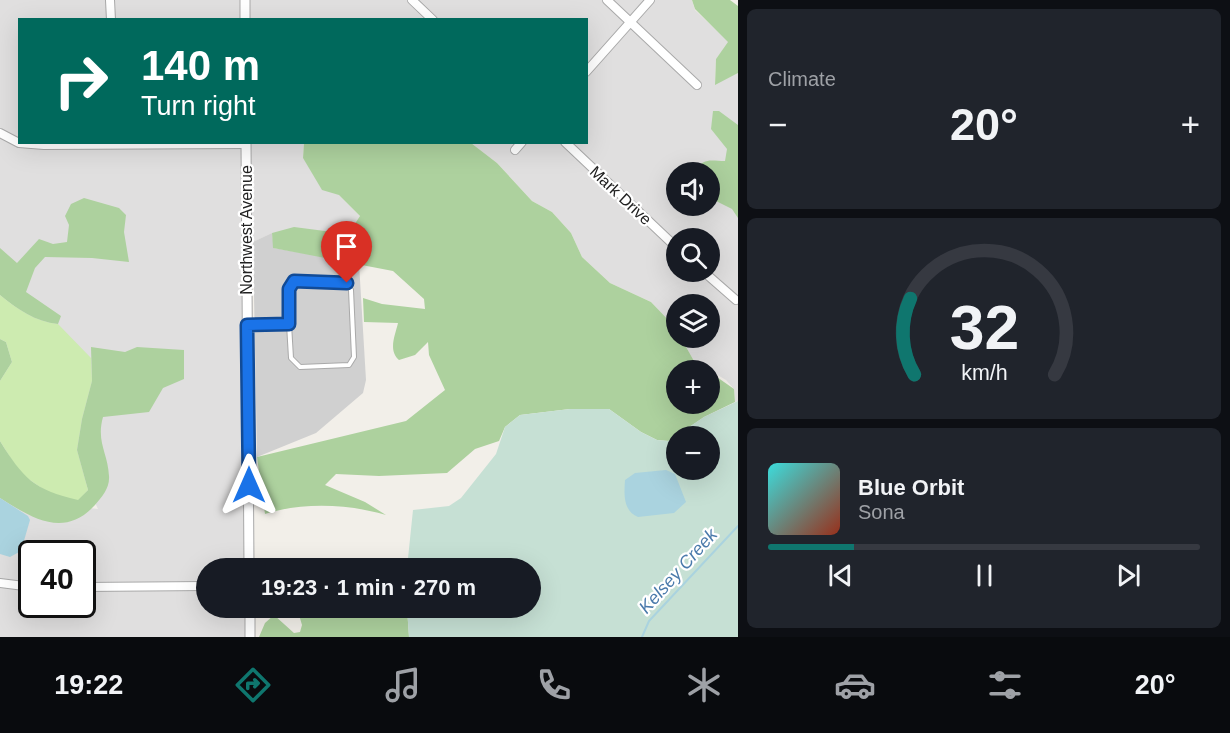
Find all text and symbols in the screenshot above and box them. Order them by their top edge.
icon: right [42,42,120,120]
text: 140 m [141,42,260,89]
text: Climate [768,68,836,90]
text: Turn right [141,91,256,121]
text: 20° [950,99,1018,150]
text: − [768,106,787,143]
text: + [1181,106,1200,143]
map controls [666,162,720,480]
button: sound [666,162,720,216]
street label: Mark Drive [587,163,655,228]
street label: Northwest Avenue [238,165,255,295]
pin [321,221,372,283]
button: search [666,228,720,282]
icon: arrive [330,230,363,263]
button: layers [666,294,720,348]
text: 32 [949,294,1019,363]
button: + [666,360,720,414]
text: km/h [961,362,1007,386]
button: − [666,426,720,480]
position arrow [217,453,281,517]
text: Blue Orbit [858,475,964,500]
text: Sona [858,501,905,523]
water label: Kelsey Creek [635,524,722,617]
speed limit sign: 40 [18,540,96,618]
icon: previous [824,559,857,592]
icon: pause [968,559,1001,592]
icon: next [1112,559,1145,592]
text: 19:23 · 1 min · 270 m [261,575,476,600]
icon: directions [232,664,274,706]
icon: music [382,664,424,706]
icon: phone [533,664,575,706]
icon: climate [683,664,725,706]
icon: car [834,664,876,706]
icon: filters [984,664,1026,706]
text: 19:22 [54,670,123,700]
text: 20° [1135,670,1176,700]

